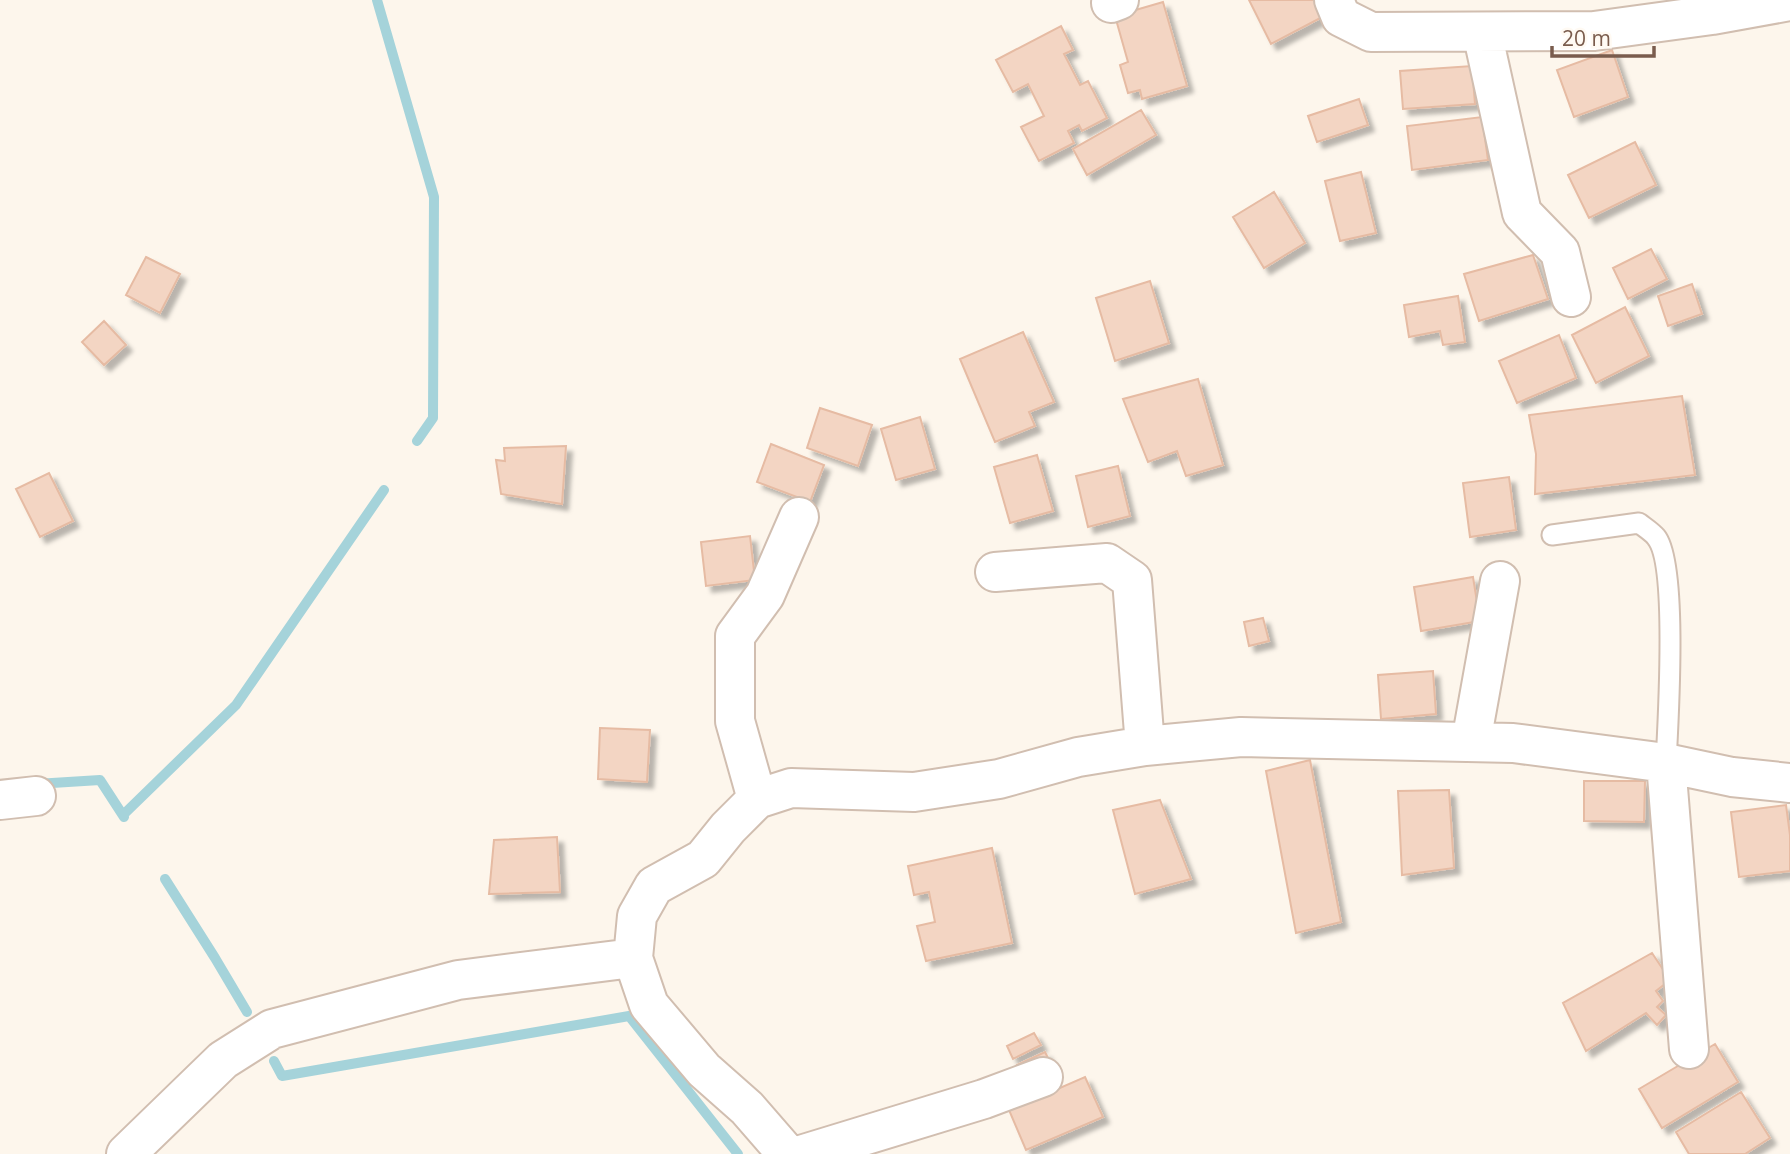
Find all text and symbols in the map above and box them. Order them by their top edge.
scale bar [1552,14,1654,58]
text: 20 m [1562,24,1611,52]

